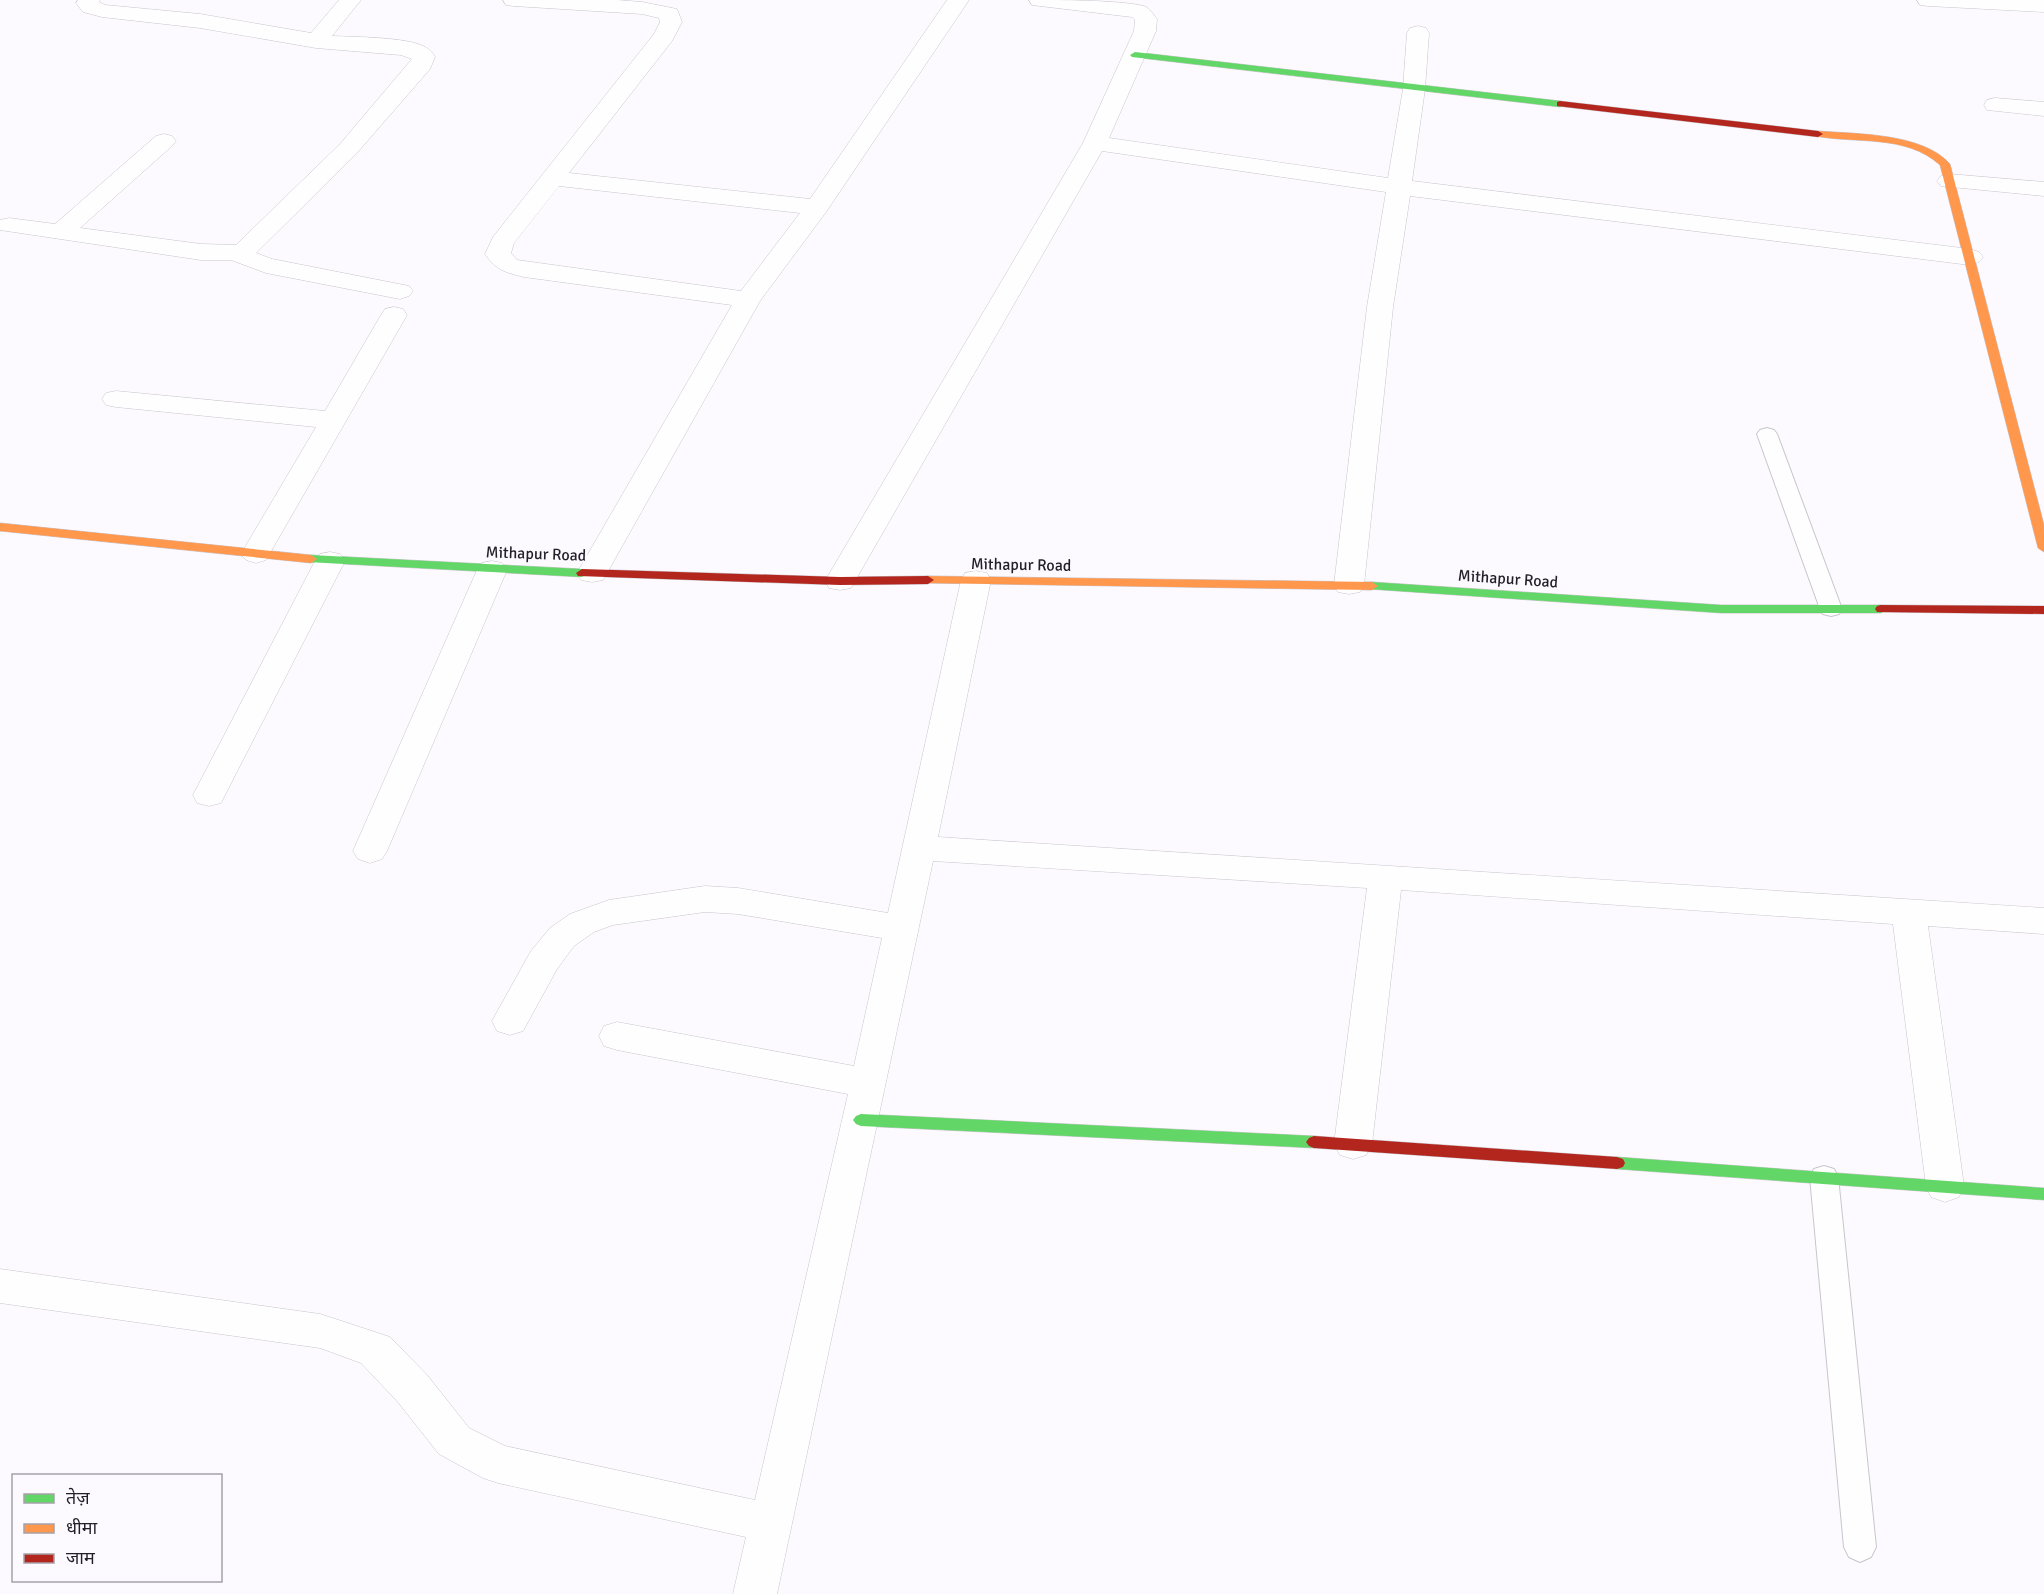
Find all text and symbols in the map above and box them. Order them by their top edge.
street label: Mithapur Road [485,542,587,566]
street label: Mithapur Road [971,554,1071,576]
street label: Mithapur Road [1457,566,1559,592]
legend [12,1474,222,1582]
text: तेज़ [66,1487,90,1509]
text: धीमा [66,1517,97,1539]
text: जाम [66,1547,96,1569]

